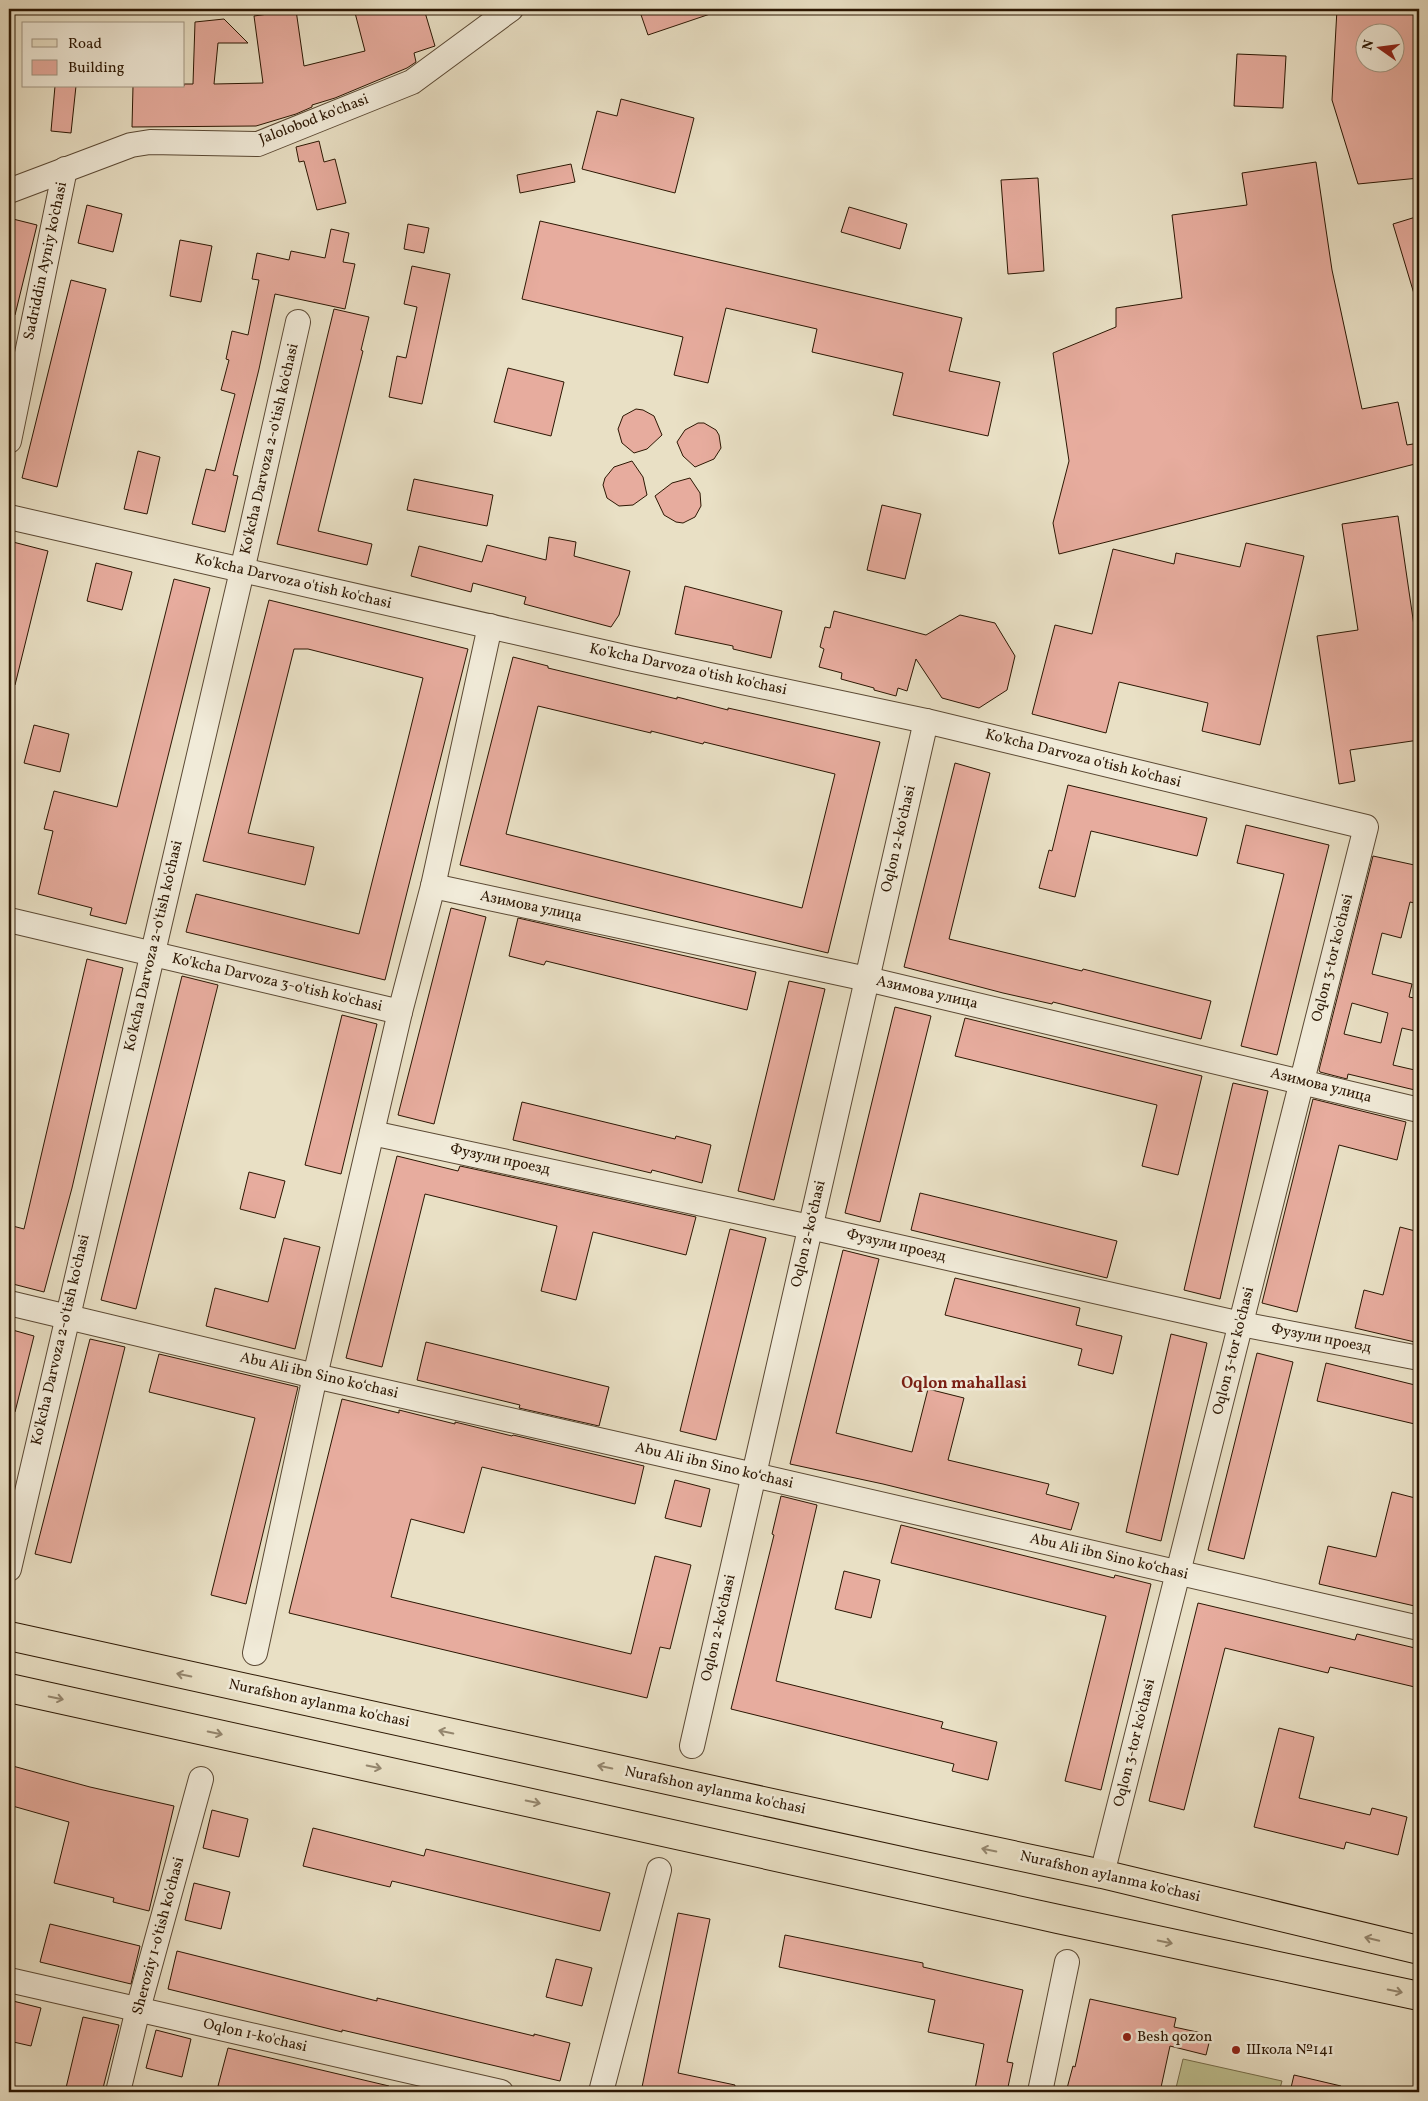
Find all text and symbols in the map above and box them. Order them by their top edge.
legend [22,22,185,88]
north arrow [1356,22,1406,72]
text: Road [68,34,102,55]
text: N [1358,38,1379,52]
text: Building [68,58,125,79]
street label: Jalolobod ko'chasi [256,89,372,151]
street label: Sadriddin Ayniy ko'chasi [19,180,73,342]
street label: Ko'kcha Darvoza 2-o'tish ko'chasi [235,341,305,557]
street label: Ko'kcha Darvoza o'tish ko'chasi [192,549,394,615]
street label: Ko'kcha Darvoza o'tish ko'chasi [587,639,789,701]
street label: Ko'kcha Darvoza o'tish ko'chasi [983,724,1183,794]
street label: Oqlon 2-ko‘chasi [876,783,922,895]
street label: Ko'kcha Darvoza 2-o'tish ko'chasi [119,838,189,1054]
street label: Азимова улица [478,886,584,928]
street label: Oqlon 3-tor ko'chasi [1307,892,1359,1024]
street label: Ko'kcha Darvoza 3-o'tish ko'chasi [170,949,384,1017]
street label: Азимова улица [874,971,980,1015]
street label: Азимова улица [1268,1063,1374,1109]
street label: Фузули проезд [448,1139,552,1181]
street label: Oqlon 2-ko‘chasi [786,1178,832,1290]
street label: Фузули проезд [844,1224,948,1268]
street label: Ko'kcha Darvoza 2-o'tish ko'chasi [26,1232,96,1448]
street label: Oqlon 3-tor ko'chasi [1208,1285,1260,1417]
street label: Фузули проезд [1269,1319,1373,1359]
street label: Abu Ali ibn Sino koʻchasi [238,1348,400,1404]
district label: Oqlon mahallasi [901,1373,1027,1395]
street label: Abu Ali ibn Sino koʻchasi [633,1438,795,1494]
street label: Abu Ali ibn Sino koʻchasi [1028,1529,1190,1585]
street label: Oqlon 2-ko‘chasi [696,1572,742,1684]
one-way arrow [177,1670,193,1679]
street label: Nurafshon aylanma ko'chasi [226,1675,412,1733]
street label: Oqlon 3-tor ko'chasi [1109,1677,1161,1809]
one-way arrow [48,1694,64,1703]
one-way arrow [438,1727,454,1736]
one-way arrow [207,1729,223,1738]
one-way arrow [597,1762,613,1771]
street label: Nurafshon aylanma ko'chasi [622,1762,808,1820]
one-way arrow [365,1763,381,1773]
one-way arrow [524,1798,540,1807]
one-way arrow [982,1845,998,1854]
street label: Nurafshon aylanma ko'chasi [1018,1846,1202,1908]
street label: Sheroziy 1-o'tish ko'chasi [128,1855,190,2017]
one-way arrow [1364,1934,1380,1943]
one-way arrow [1157,1938,1173,1947]
one-way arrow [1386,1987,1402,1996]
street label: Oqlon 1-ko'chasi [201,2014,309,2058]
place label: Besh qozon [1137,2027,1212,2048]
marker: Besh qozon [1121,2031,1133,2043]
place label: Школа №141 [1246,2040,1334,2061]
marker: Школа №141 [1230,2044,1242,2056]

